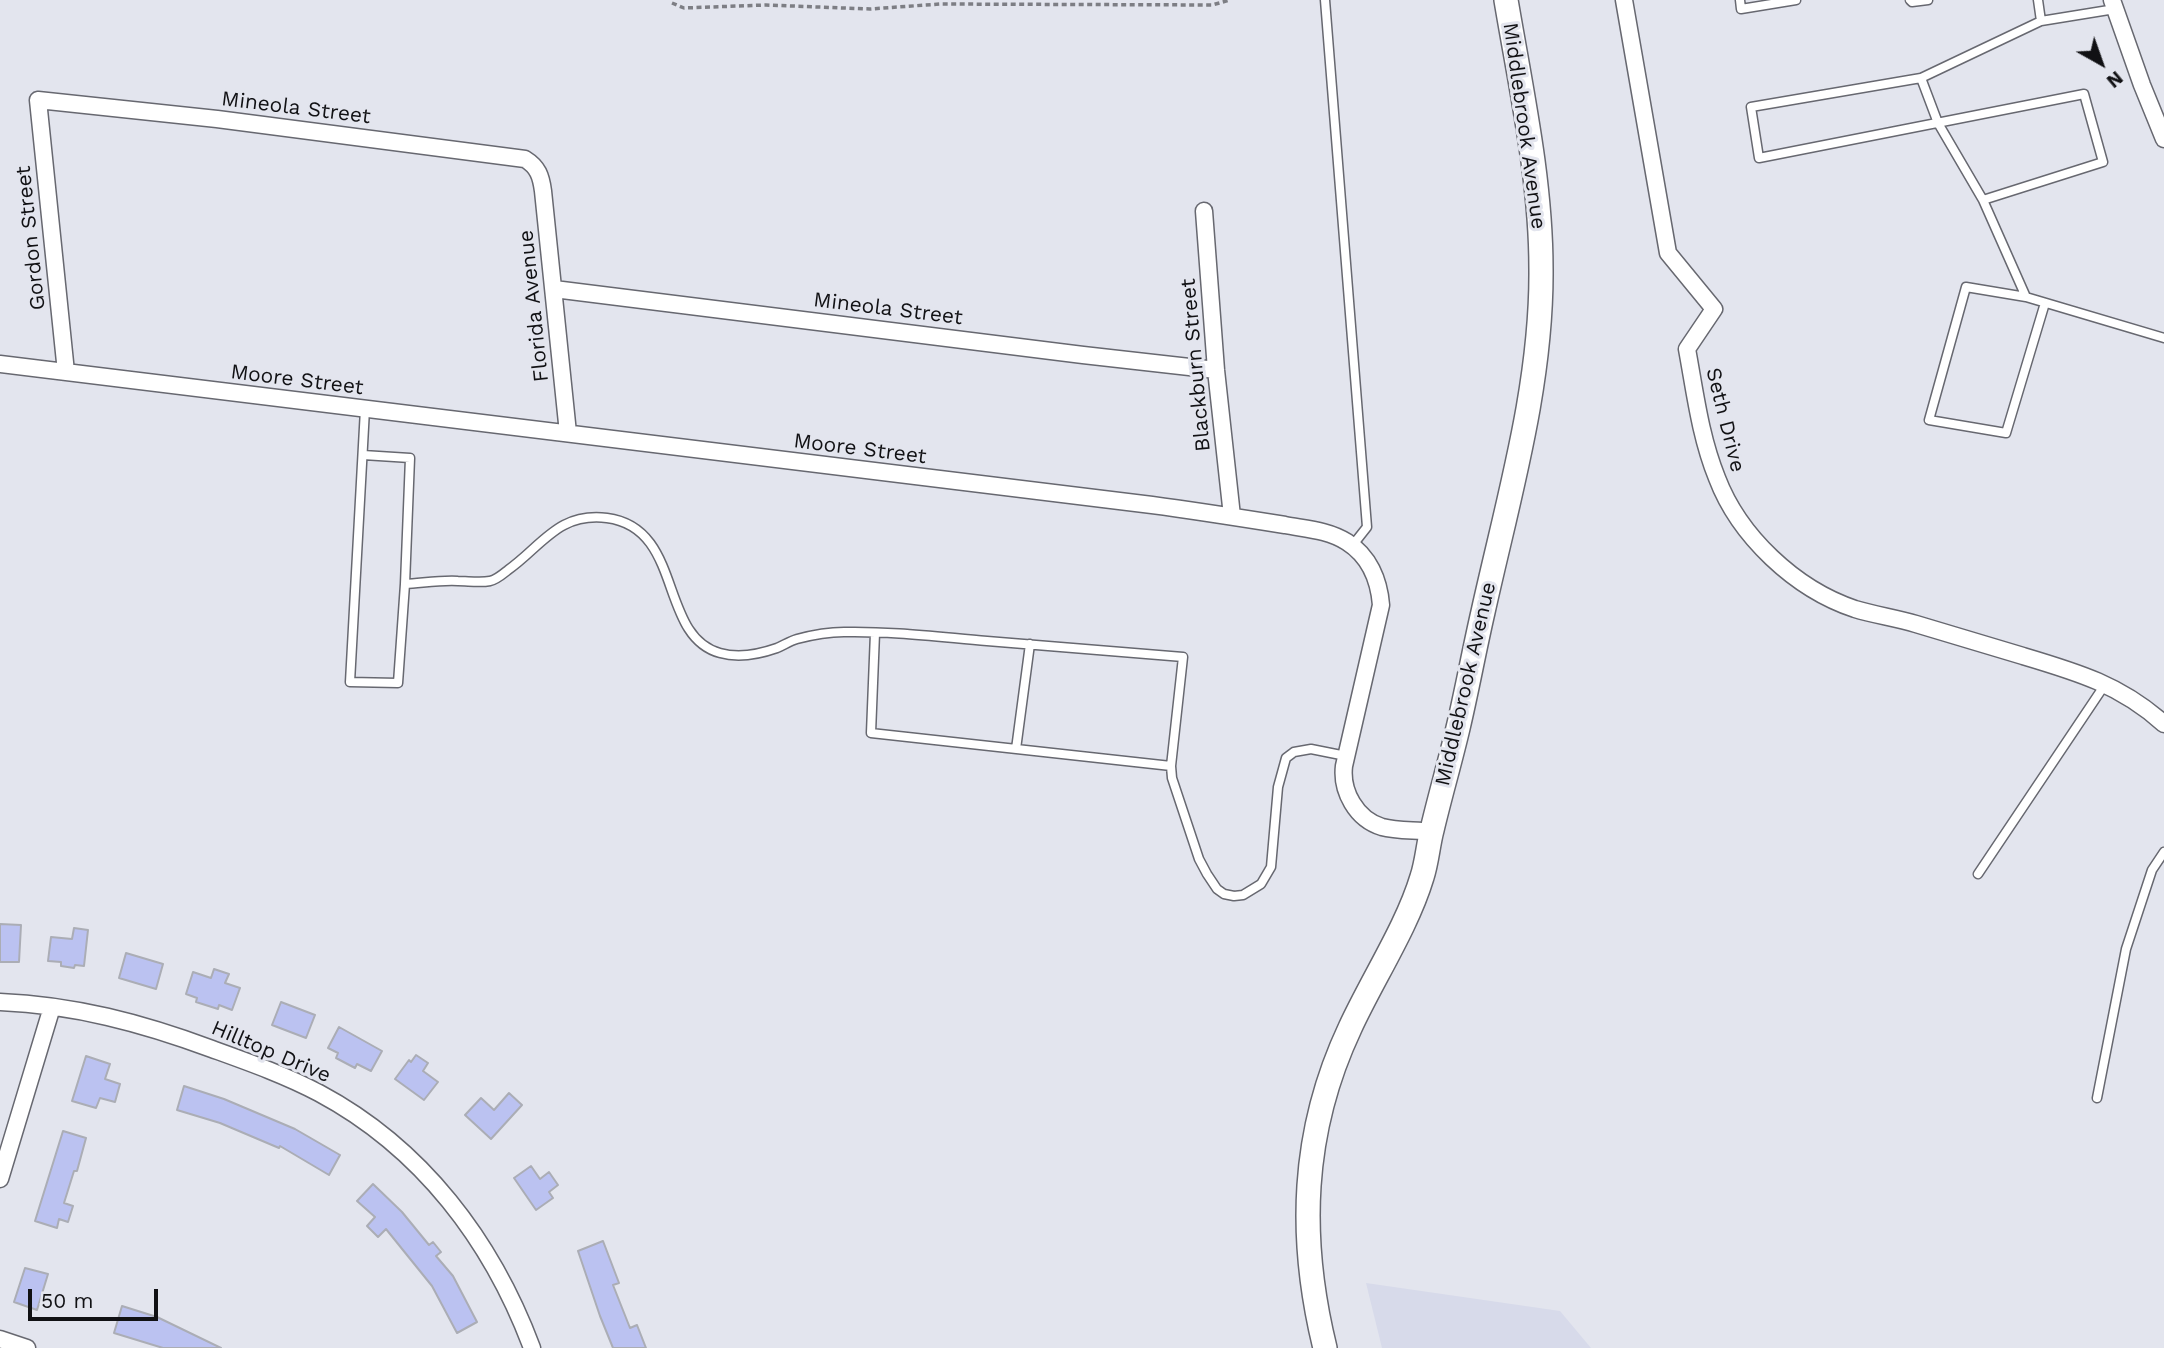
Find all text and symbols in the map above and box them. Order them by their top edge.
street label: Middlebrook Avenue [1497,21,1551,231]
north arrow [2066,28,2136,98]
text: N [2102,66,2128,93]
street label: Mineola Street [220,86,372,130]
street label: Gordon Street [11,164,51,312]
street label: Florida Avenue [513,229,555,383]
street label: Blackburn Street [1176,277,1216,453]
street label: Mineola Street [812,287,964,331]
street label: Moore Street [229,359,365,401]
street label: Seth Drive [1700,365,1750,475]
street label: Moore Street [792,428,928,470]
street label: Middlebrook Avenue [1430,580,1502,788]
street label: Hilltop Drive [207,1016,335,1088]
scale bar [32,1274,161,1318]
text: 50 m [41,1288,93,1313]

